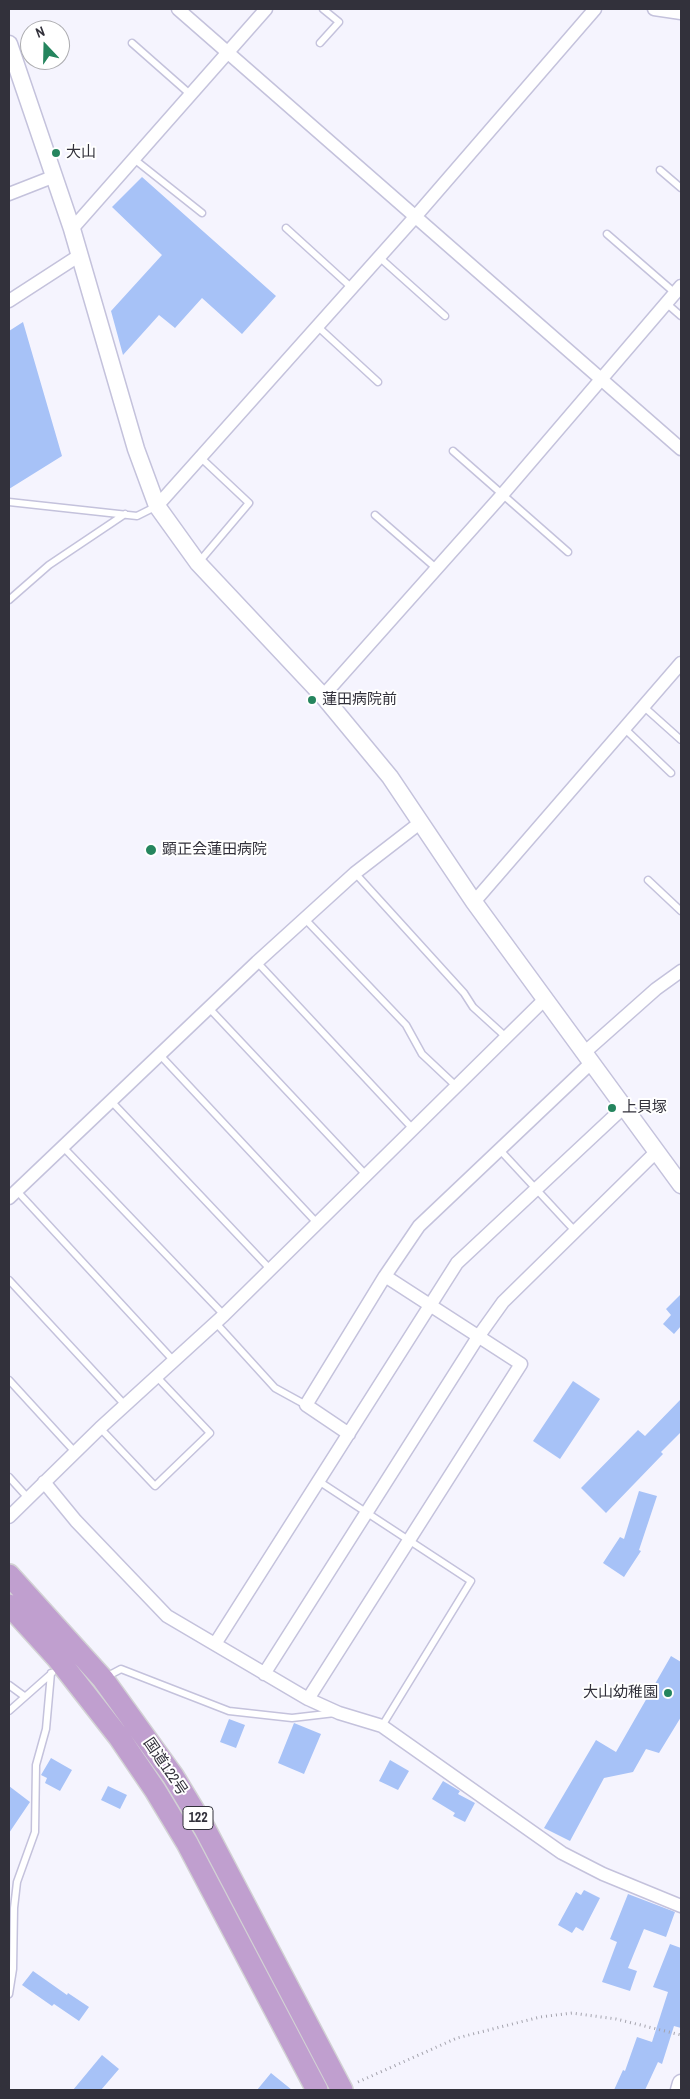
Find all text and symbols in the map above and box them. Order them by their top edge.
north arrow [20,20,70,70]
text: N [33,22,47,42]
place label: 大山 [66,144,96,162]
marker: 大山 [50,147,62,159]
place label: 蓮田病院前 [322,691,397,709]
marker: 蓮田病院前 [306,694,318,706]
place label: 顕正会蓮田病院 [162,841,267,859]
marker: 顕正会蓮田病院 [144,843,158,857]
place label: 上貝塚 [622,1099,667,1117]
marker: 上貝塚 [606,1102,618,1114]
place label: 大山幼稚園 [583,1684,658,1702]
marker: 大山幼稚園 [662,1687,674,1699]
street label: 国道122号 [139,1735,191,1799]
road number: 122 [183,1806,213,1830]

